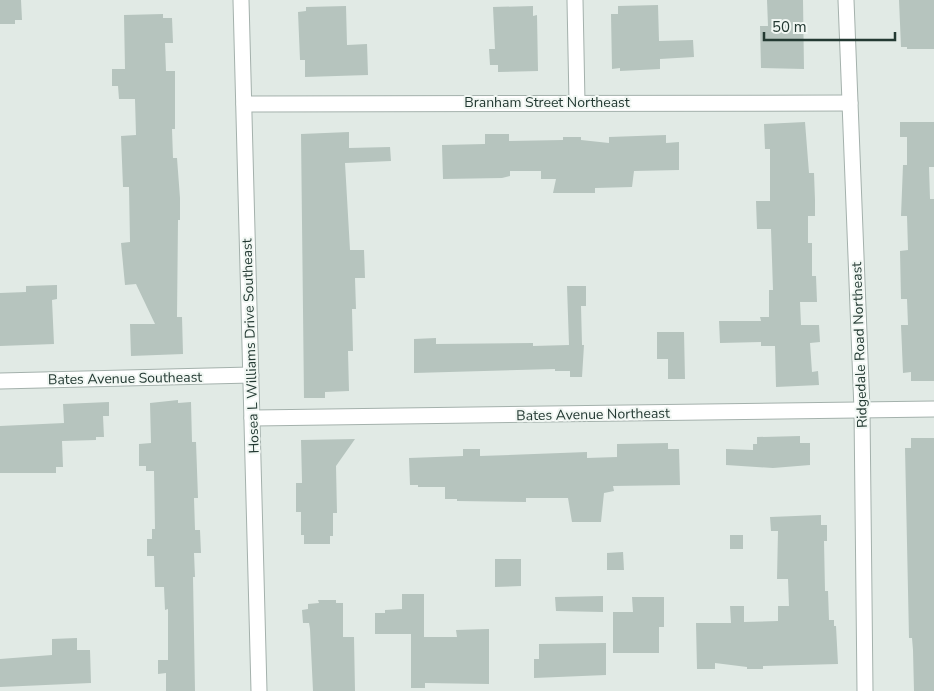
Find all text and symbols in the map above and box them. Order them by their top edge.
scale bar [764,10,895,42]
text: 50 m [772,17,807,37]
street label: Branham Street Northeast [464,93,630,112]
street label: Hosea L Williams Drive Southeast [237,238,264,454]
street label: Ridgedale Road Northeast [847,262,872,428]
street label: Bates Avenue Southeast [48,368,202,389]
street label: Bates Avenue Northeast [516,404,670,425]

